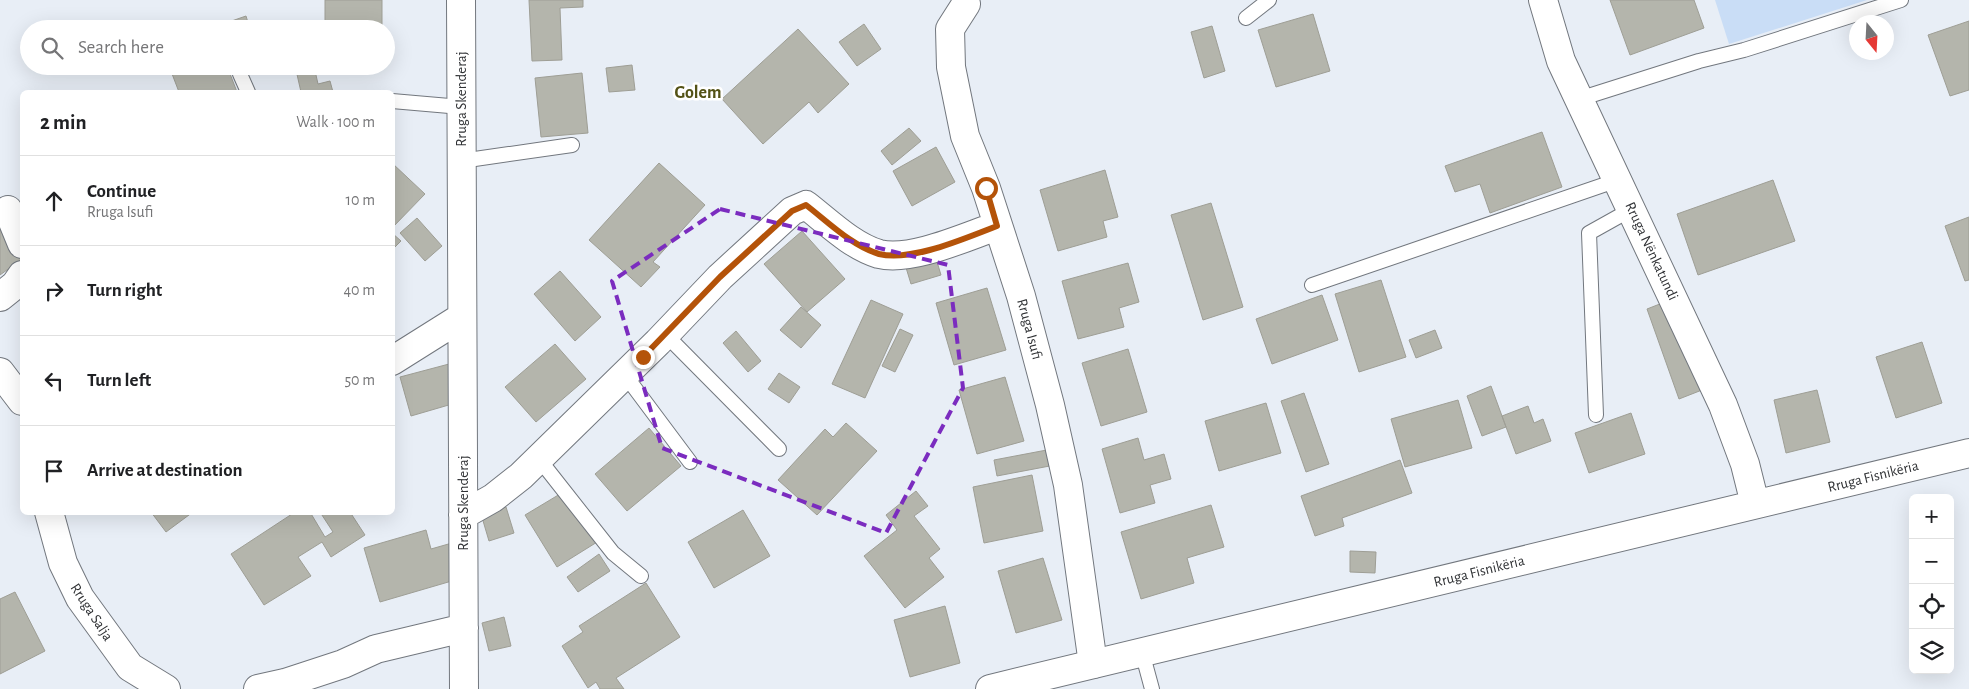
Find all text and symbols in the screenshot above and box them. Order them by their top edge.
north arrow [1849,15,1894,60]
search box [20,20,395,75]
icon: search [38,34,66,62]
text: Search here [78,38,164,57]
street label: Rruga Skenderaj [454,51,469,147]
district label: Golem [674,84,722,102]
text: 2 min [40,112,87,133]
text: Walk · 100 m [296,114,375,130]
route start [975,177,998,200]
text: Continue [87,182,156,201]
icon: ahead [40,187,68,215]
text: 10 m [346,192,375,208]
street label: Rruga Nënkatundi [1622,200,1681,303]
text: Rruga Isufi [87,204,153,220]
icon: right [40,277,68,305]
text: Turn right [87,281,162,300]
text: 40 m [343,282,375,298]
street label: Rruga Isufi [1014,297,1045,361]
route end [632,346,655,369]
icon: left [40,367,68,395]
text: Turn left [87,371,151,390]
text: 50 m [344,372,375,388]
street label: Rruga Skenderaj [456,455,471,551]
icon: arrive [40,457,68,485]
street label: Rruga Fisnikëria [1826,458,1920,495]
text: Arrive at destination [87,461,243,480]
map controls [1909,494,1954,674]
button: + [1909,494,1954,539]
button: − [1909,539,1954,584]
street label: Rruga Fisnikëria [1432,553,1526,590]
street label: Rruga Salja [67,581,116,644]
button: locate [1909,584,1954,629]
button: layers [1909,629,1954,674]

